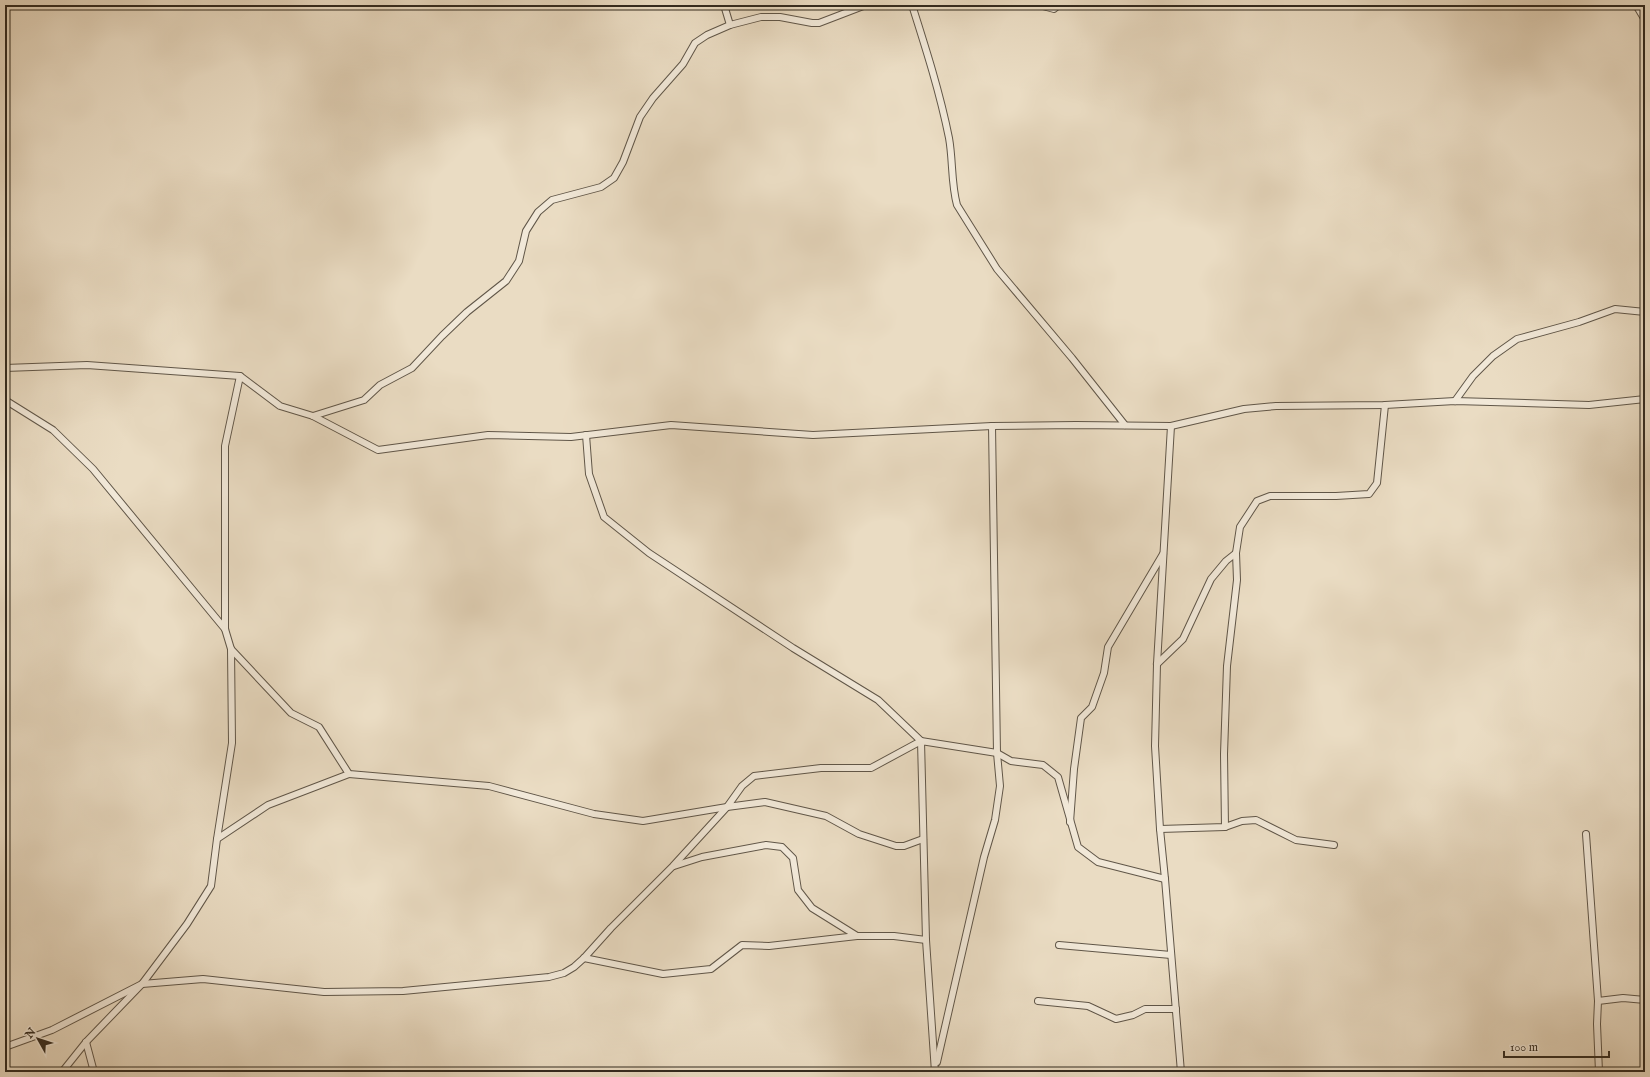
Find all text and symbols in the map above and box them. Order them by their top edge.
north arrow [18,1019,58,1059]
text: N [22,1025,40,1042]
scale bar [1504,1033,1609,1059]
text: 100 m [1510,1040,1538,1055]

